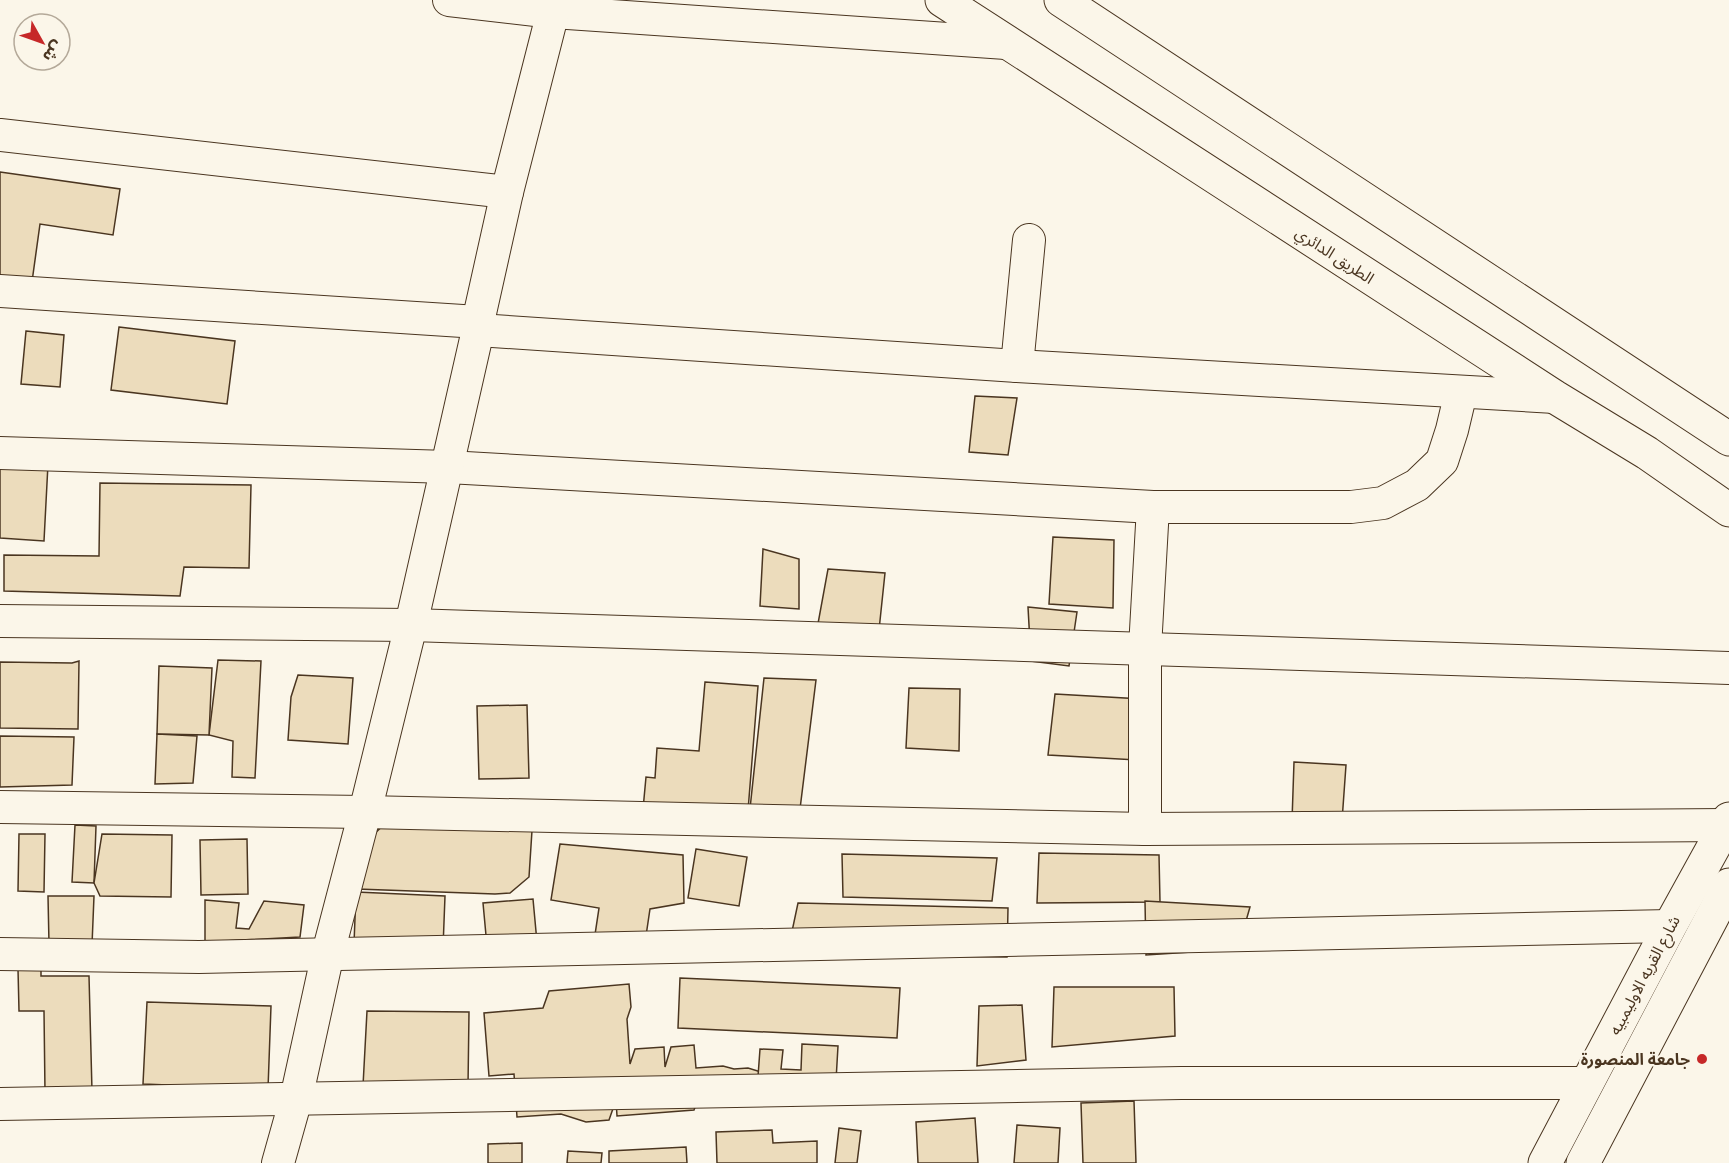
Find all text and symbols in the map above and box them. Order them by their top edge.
north arrow [12,12,72,72]
text: ش [39,37,67,66]
street label: الطريق الدائري [1290,223,1378,290]
street label: شارع القريه الاوليمبيه [1605,912,1687,1040]
place label: جامعة المنصورة [1581,1050,1690,1069]
marker: جامعة المنصورة [1695,1052,1709,1066]

